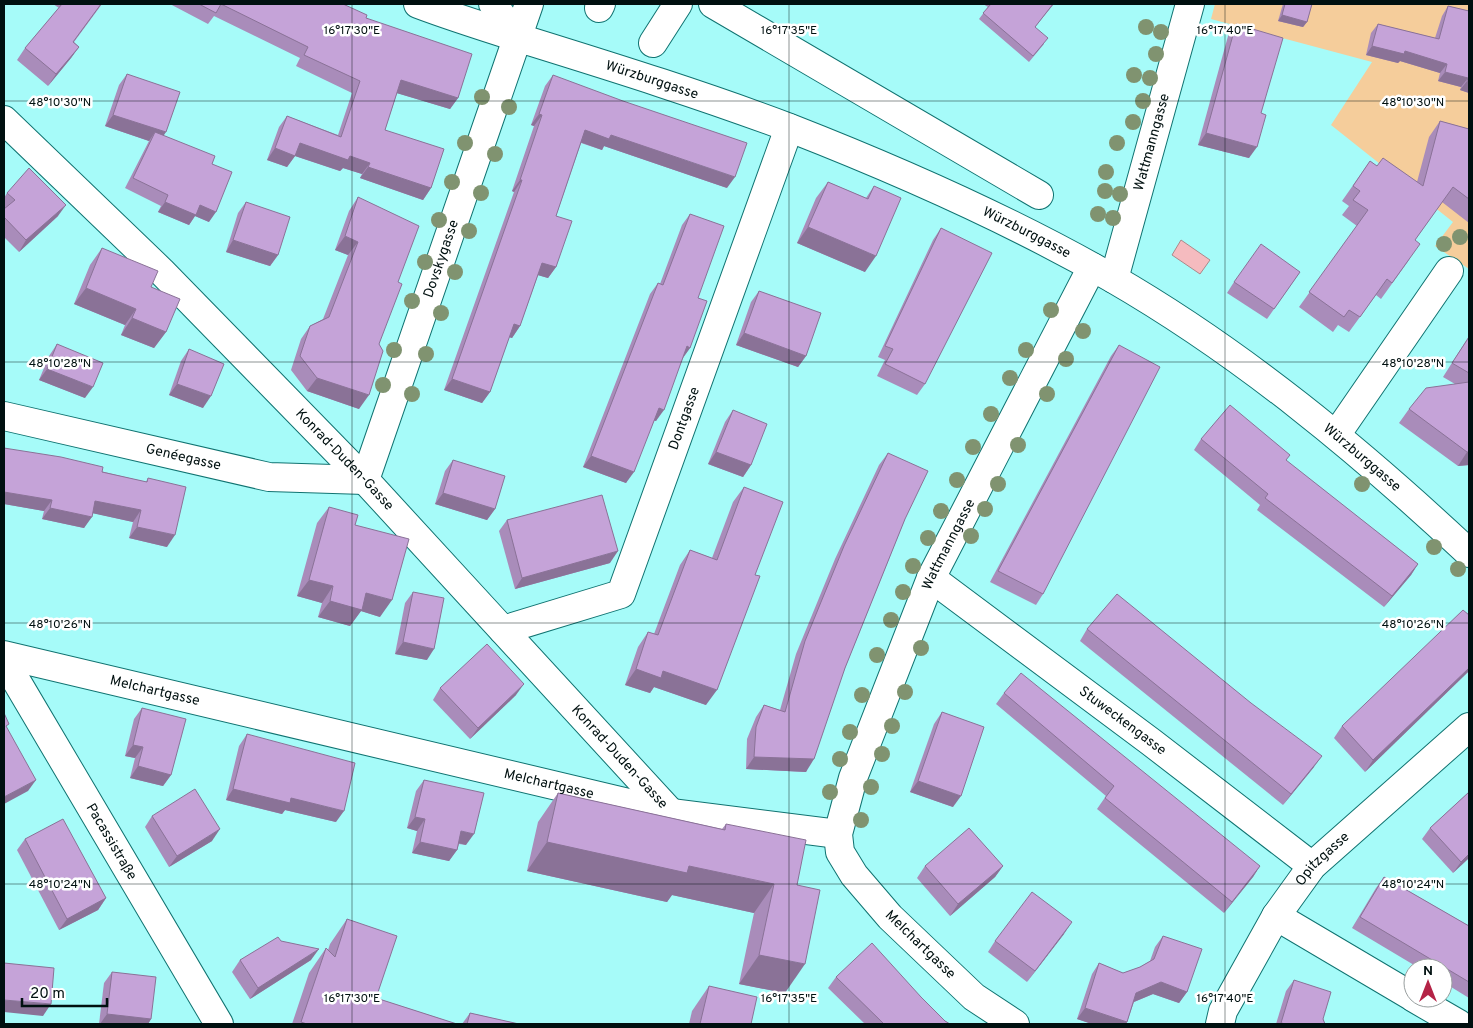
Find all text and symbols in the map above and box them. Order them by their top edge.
text: 16°17'30"E [324,23,380,39]
text: 16°17'35"E [761,23,817,39]
text: 16°17'40"E [1197,23,1254,39]
street label: Würzburggasse [603,57,701,103]
street label: Wattmanngasse [1130,92,1173,193]
text: 48°10'30"N [29,95,91,111]
text: 48°10'30"N [1382,95,1444,111]
street label: Würzburggasse [980,203,1074,262]
street label: Dovskygasse [420,218,462,300]
text: 48°10'28"N [29,356,91,372]
text: 48°10'28"N [1382,356,1444,372]
street label: Dontgasse [665,385,703,452]
street label: Konrad-Duden-Gasse [292,405,397,514]
street label: Würzburggasse [1320,420,1404,495]
street label: Genéegasse [144,440,223,474]
street label: Wattmanngasse [919,496,979,592]
text: 48°10'26"N [29,617,91,633]
text: 48°10'26"N [1382,617,1444,633]
street label: Melchartgasse [108,672,201,710]
street label: Stuweckengasse [1076,683,1170,759]
street label: Konrad-Duden-Gasse [568,702,671,812]
street label: Melchartgasse [502,765,596,803]
street label: Pacassistraße [82,800,141,883]
street label: Opitzgasse [1292,828,1353,889]
text: 48°10'24"N [29,877,91,893]
text: 48°10'24"N [1382,877,1444,893]
street label: Melchartgasse [881,907,959,983]
north arrow [1403,958,1453,1008]
text: N [1423,963,1433,980]
scale bar [22,976,108,1008]
text: 20 m [30,985,65,1004]
text: 16°17'30"E [324,991,380,1007]
text: 16°17'35"E [761,991,817,1007]
text: 16°17'40"E [1197,991,1254,1007]

